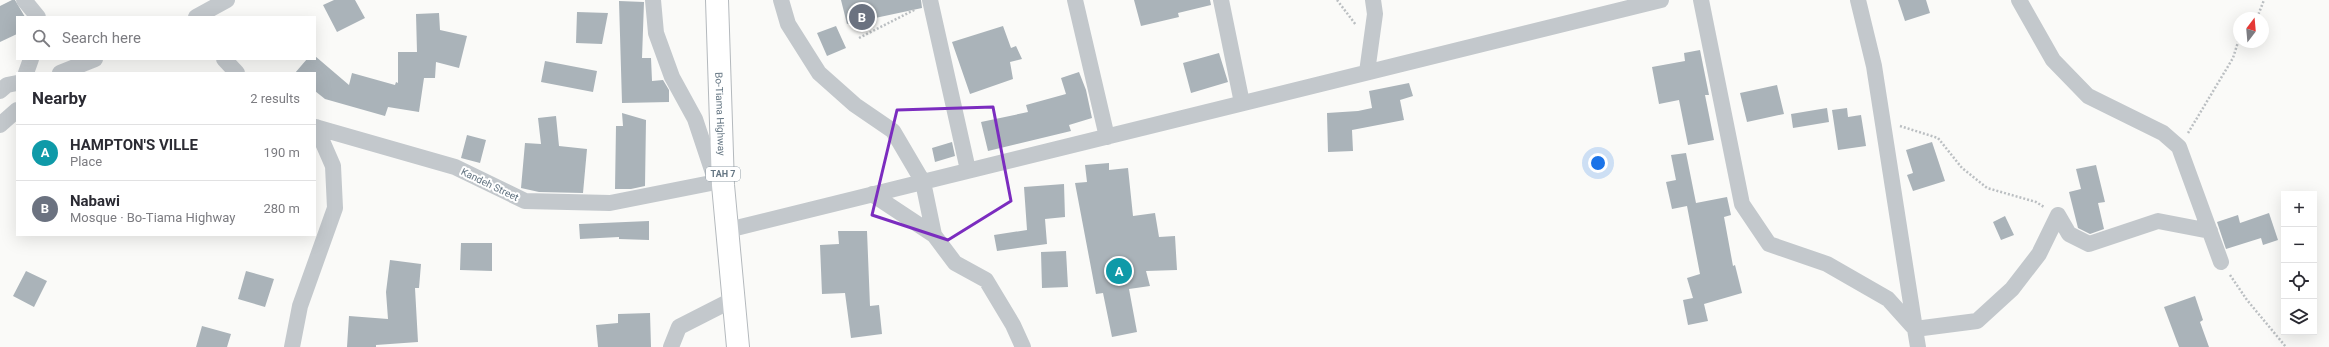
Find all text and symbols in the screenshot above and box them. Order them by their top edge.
pin: B [849,2,875,32]
north arrow [2233,12,2269,48]
search box [16,16,316,60]
icon: search [30,27,52,49]
text: Search here [62,29,141,47]
street label: Bo-Tiama Highway [713,72,727,156]
text: Nearby [32,88,87,108]
text: 2 results [250,91,300,106]
text: HAMPTON'S VILLE [70,136,198,154]
text: A [41,145,49,160]
text: 190 m [263,145,300,160]
your location [1588,153,1608,173]
text: Place [70,154,102,169]
street label: Kandeh Street [459,166,520,203]
road number: TAH 7 [706,167,740,181]
map controls [2281,191,2317,335]
button: + [2281,191,2317,227]
text: Nabawi [70,192,120,210]
text: B [41,201,49,216]
text: 280 m [263,201,300,216]
text: Mosque · Bo-Tiama Highway [70,210,235,225]
button: − [2281,227,2317,263]
pin: A [1106,256,1132,286]
button: locate [2281,263,2317,299]
button: layers [2281,299,2317,335]

